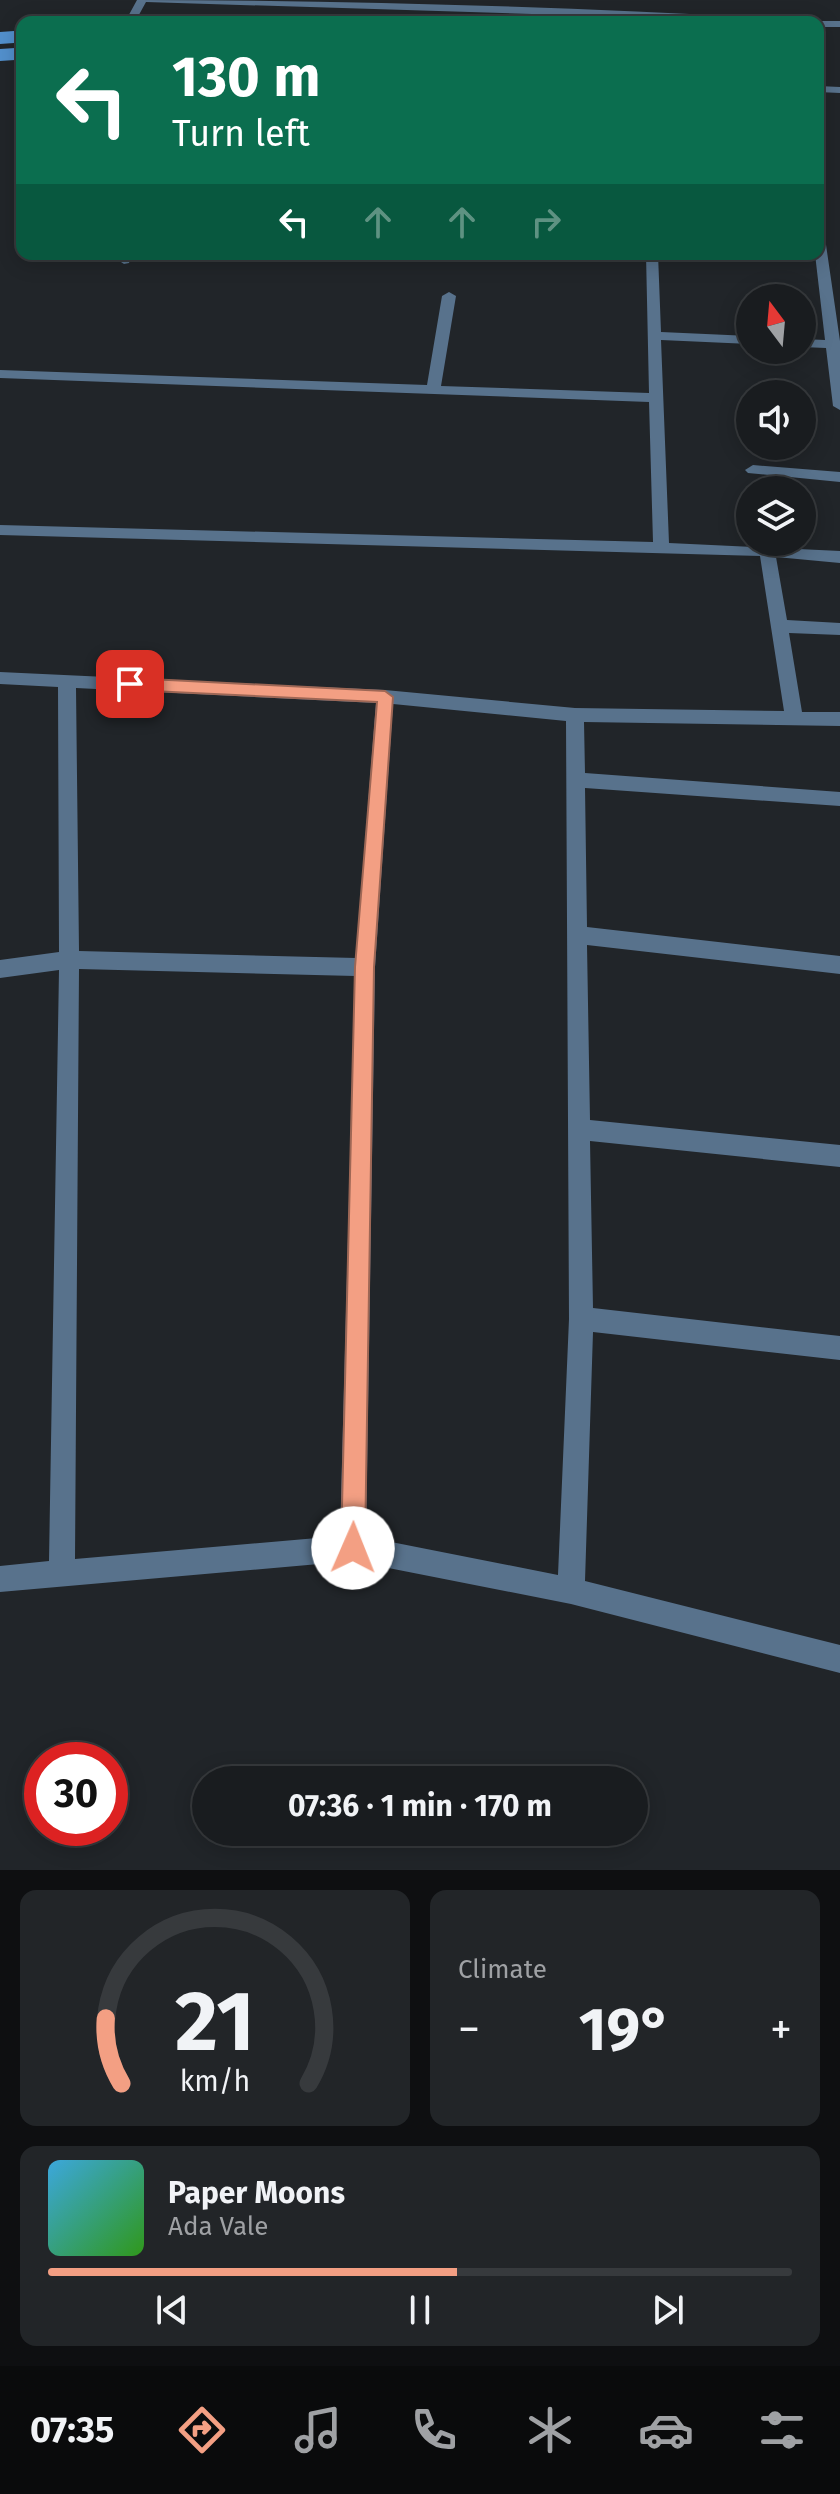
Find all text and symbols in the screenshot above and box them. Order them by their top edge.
text: 130 m [172,44,320,111]
icon: left [40,48,144,152]
text: Turn left [172,112,310,156]
icon: left [272,200,316,244]
icon: ahead [356,200,400,244]
icon: ahead [440,200,484,244]
icon: right [524,200,568,244]
north arrow [736,284,816,364]
map controls [736,284,816,556]
button: sound [736,380,816,460]
button: layers [736,476,816,556]
pin [96,650,164,718]
icon: arrive [108,662,152,706]
position arrow [311,1506,395,1590]
speed limit sign: 30 [24,1742,128,1846]
text: 07:36 · 1 min · 170 m [288,1788,552,1824]
text: Climate [458,1954,547,1985]
text: 21 [175,1972,255,2072]
text: 19° [579,1994,671,2066]
text: − [458,2003,480,2056]
text: + [770,2003,792,2056]
text: km/h [180,2064,250,2099]
text: Paper Moons [168,2175,345,2211]
text: Ada Vale [168,2211,268,2242]
icon: previous [150,2288,194,2332]
icon: pause [398,2288,442,2332]
icon: next [646,2288,690,2332]
icon: directions [174,2402,230,2458]
icon: music [290,2402,346,2458]
icon: phone [406,2402,462,2458]
icon: climate [522,2402,578,2458]
icon: car [638,2402,694,2458]
icon: filters [754,2402,810,2458]
text: 07:35 [30,2408,114,2452]

